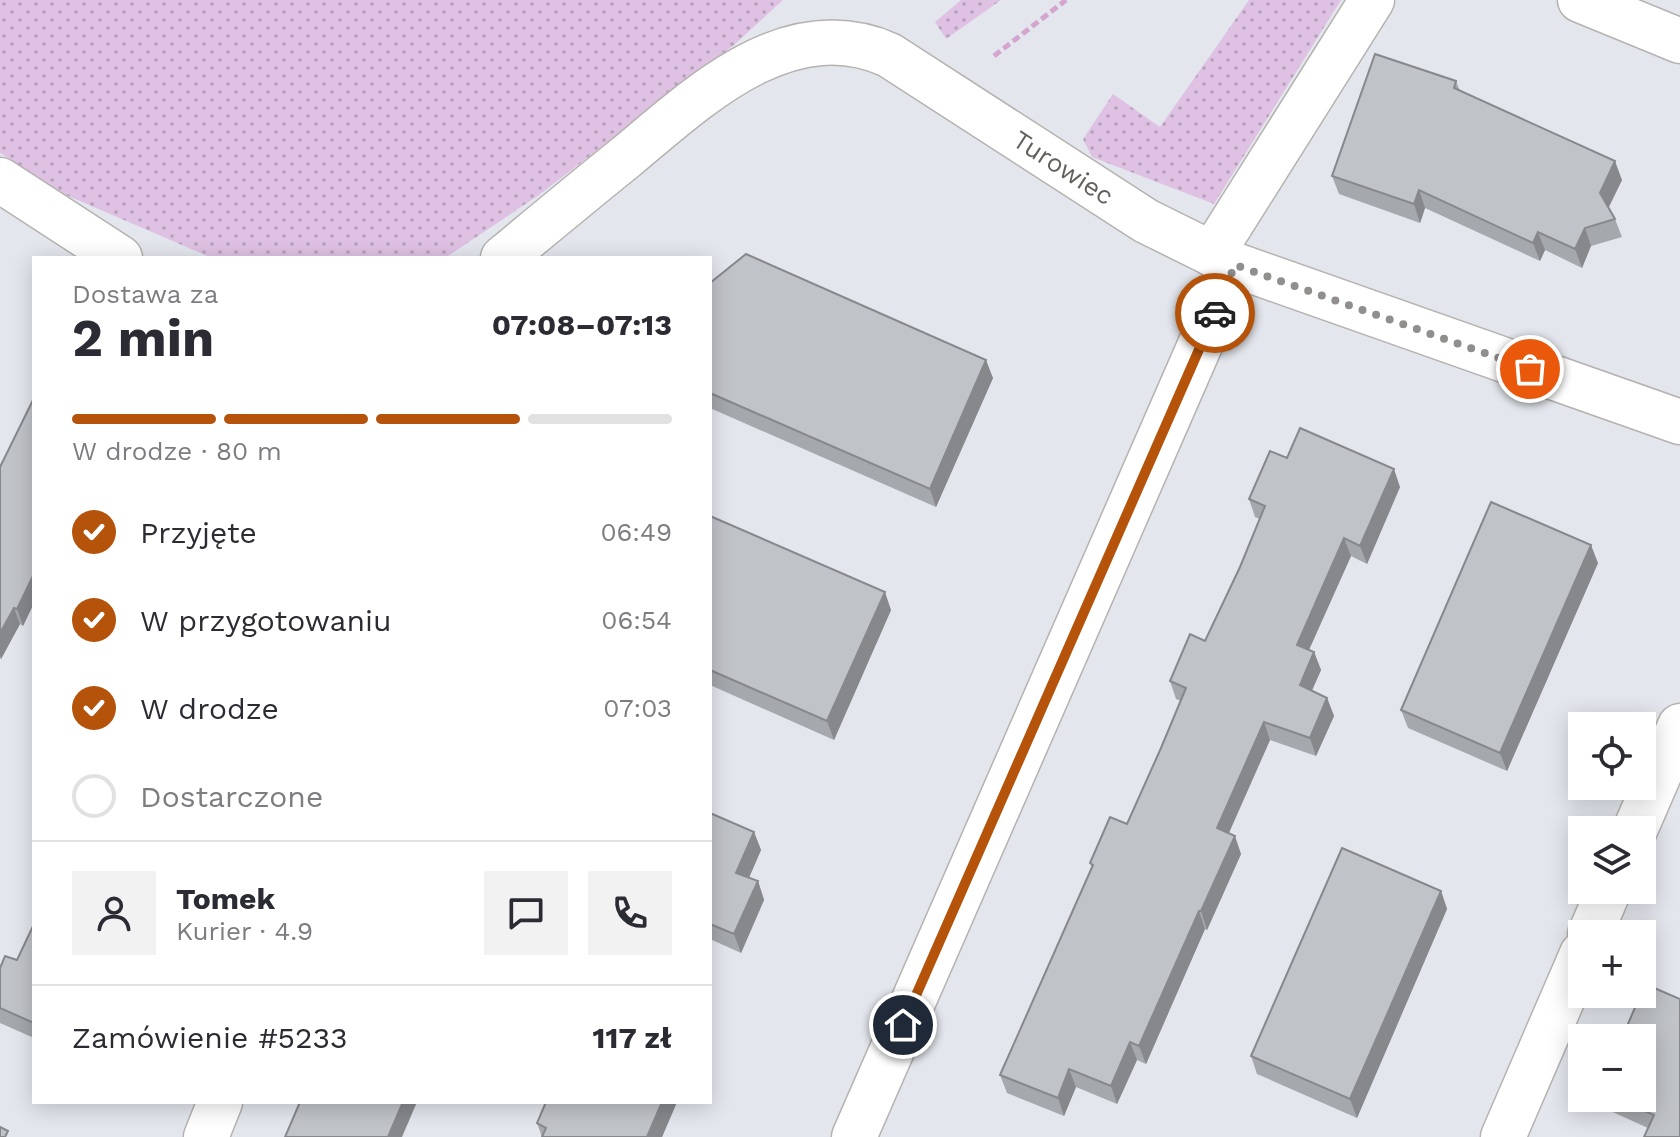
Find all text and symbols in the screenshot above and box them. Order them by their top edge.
street label: Turowiec [1007,124,1119,211]
courier [1175,273,1255,353]
text: Dostawa za [72,279,218,309]
icon: car [1193,291,1237,335]
text: 07:08–07:13 [492,307,672,342]
text: 2 min [72,308,214,369]
pin [1496,335,1564,403]
icon: bag [1508,347,1552,391]
text: W drodze · 80 m [72,436,282,466]
icon: check [72,510,116,554]
text: Przyjęte [140,515,257,550]
text: 06:49 [600,517,672,547]
icon: check [72,598,116,642]
text: W przygotowaniu [140,603,391,638]
text: 06:54 [601,605,672,635]
icon: check [72,686,116,730]
text: W drodze [140,691,279,726]
text: 07:03 [603,693,672,723]
map controls [1568,712,1656,1112]
button: locate [1568,712,1656,800]
text: Dostarczone [140,779,323,814]
button: layers [1568,816,1656,904]
button: person [72,871,156,955]
button: chat [484,871,568,955]
button: phone [588,871,672,955]
text: Tomek [176,881,275,916]
text: Kurier · 4.9 [176,916,313,946]
button: + [1568,920,1656,1008]
pin [869,991,937,1059]
icon: home [881,1003,925,1047]
text: Zamówienie #5233 [72,1020,348,1055]
text: 117 zł [593,1020,672,1055]
button: − [1568,1024,1656,1112]

